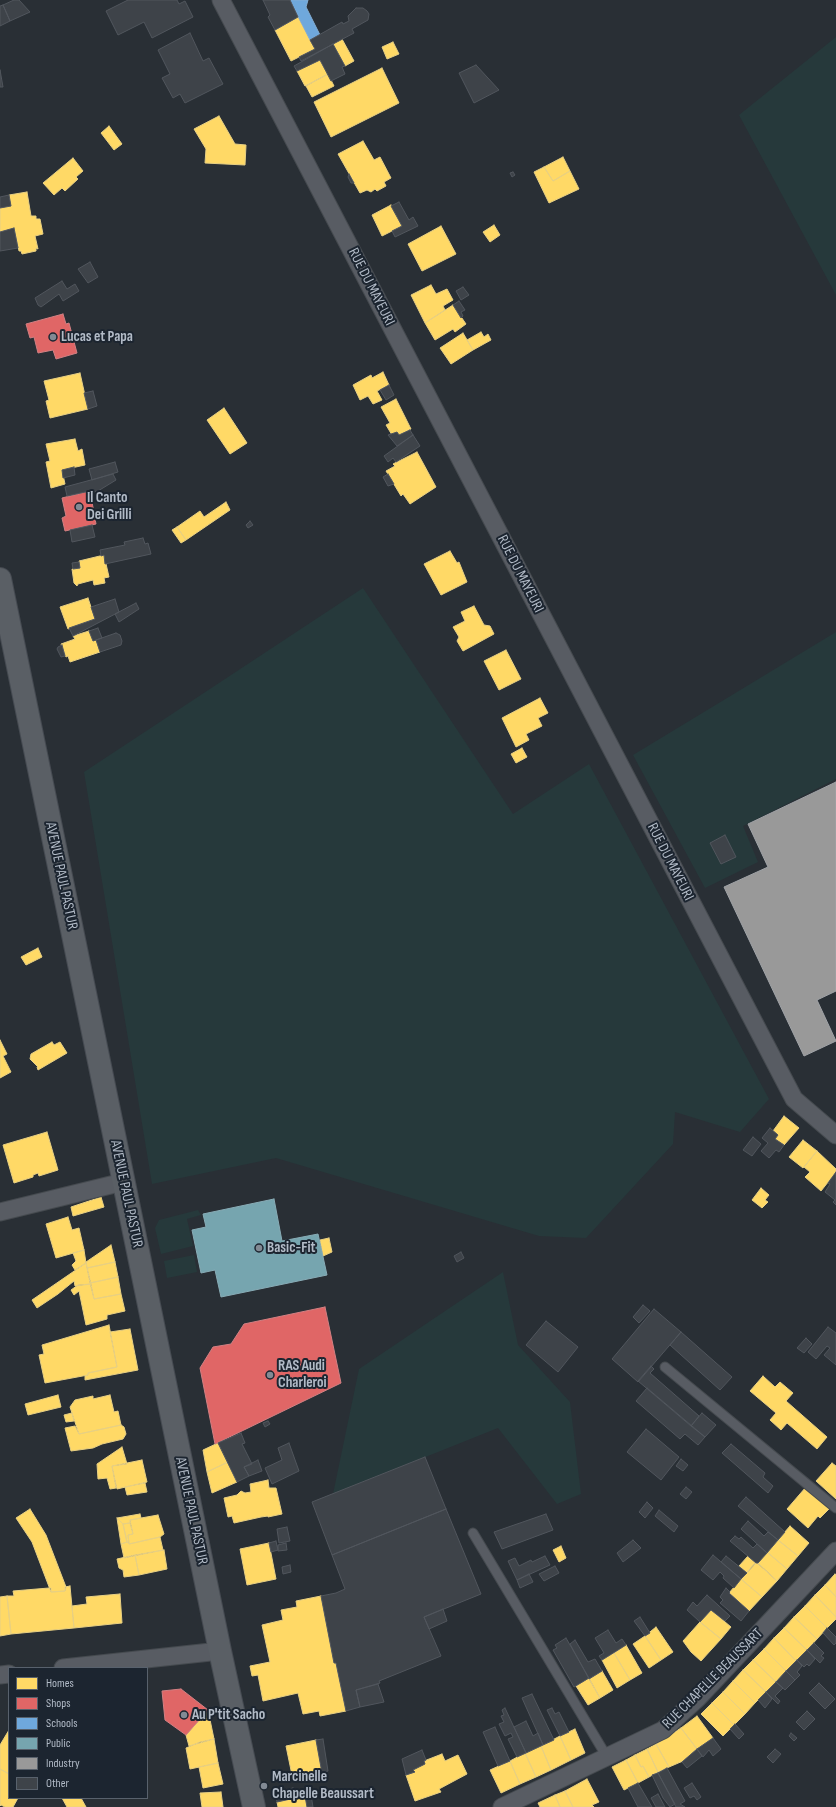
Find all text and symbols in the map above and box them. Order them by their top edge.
street label: RUE DU MAYEURI [344,245,398,329]
place label: Lucas et Papa [61,328,133,346]
marker: Lucas et Papa [48,332,58,342]
place label: Il Canto Dei Grilli [87,489,131,524]
marker: Il Canto Dei Grilli [74,502,84,512]
street label: RUE DU MAYEURI [493,532,547,616]
street label: RUE DU MAYEURI [643,820,697,904]
street label: AVENUE PAUL PASTUR [41,821,81,931]
street label: AVENUE PAUL PASTUR [106,1139,146,1249]
place label: Basic-Fit [267,1239,315,1257]
marker: Basic-Fit [254,1243,264,1253]
place label: RAS Audi Charleroi [278,1357,327,1392]
marker: RAS Audi Charleroi [265,1370,275,1380]
street label: AVENUE PAUL PASTUR [171,1456,211,1566]
street label: RUE CHAPELLE BEAUSSART [659,1625,767,1733]
legend [8,1667,148,1799]
text: Homes [46,1676,74,1691]
text: Shops [46,1696,71,1711]
place label: Au P'tit Sacho [192,1706,265,1724]
marker: Au P'tit Sacho [179,1710,189,1720]
text: Schools [46,1716,78,1731]
text: Public [46,1736,71,1751]
text: Industry [46,1756,80,1771]
place label: Marcinelle Chapelle Beaussart [272,1768,374,1803]
text: Other [46,1776,69,1791]
marker: Marcinelle Chapelle Beaussart [259,1781,269,1791]

